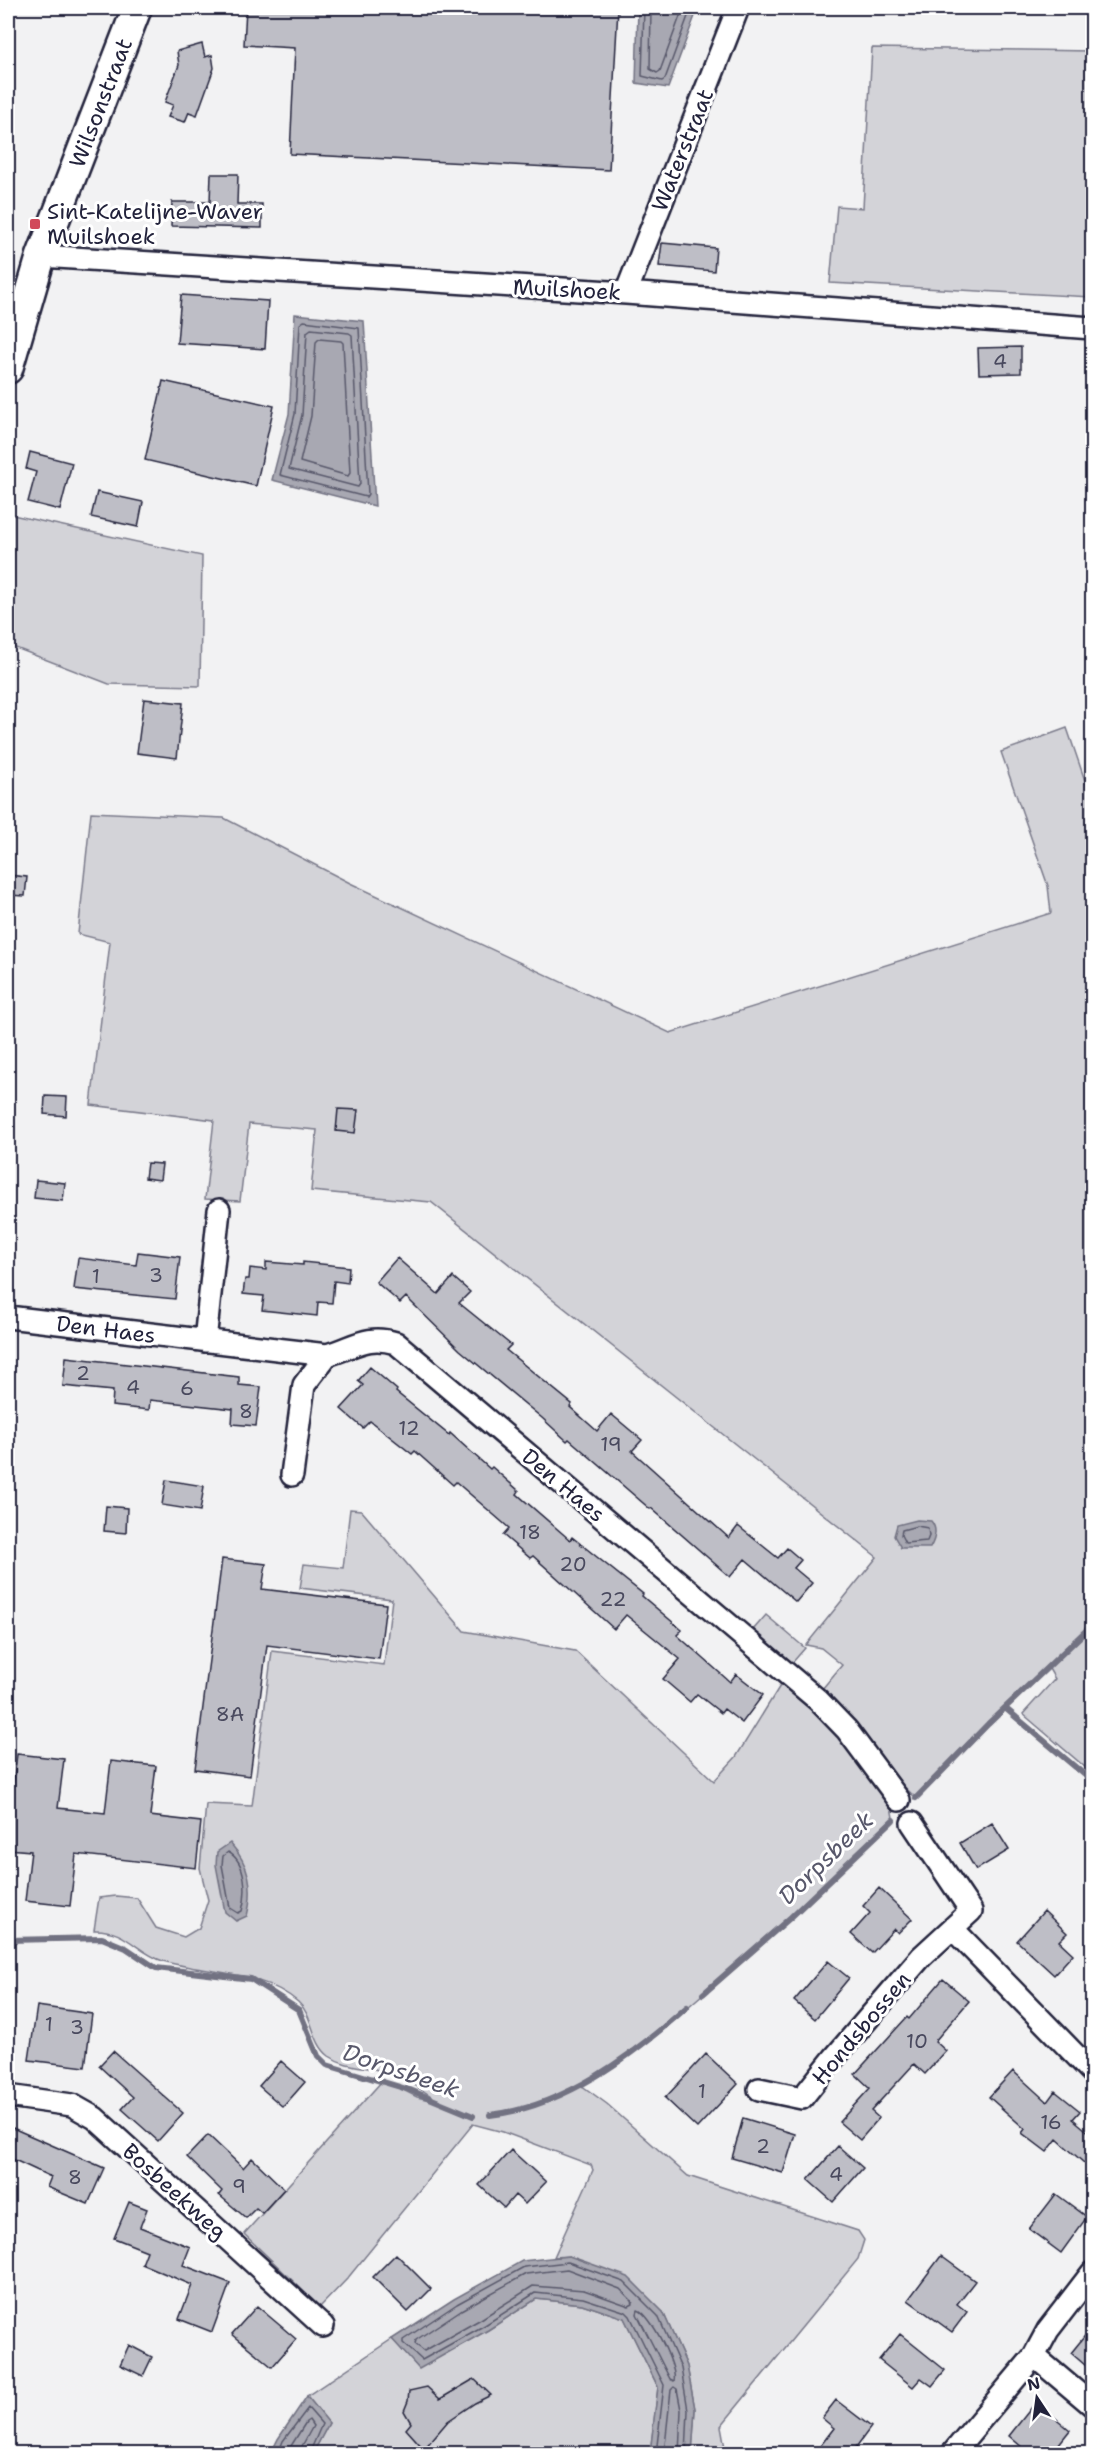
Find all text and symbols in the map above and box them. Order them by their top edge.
street label: Wilsonstraat [63,34,139,172]
street label: Waterstraat [645,85,720,216]
place label: Sint-Katelijne-Waver Muilshoek [47,197,263,251]
marker: Sint-Katelijne-Waver Muilshoek [28,217,42,231]
street label: Muilshoek [512,272,622,307]
house number: 4 [993,348,1007,374]
house number: 3 [149,1262,163,1288]
house number: 1 [92,1263,100,1289]
street label: Den Haes [55,1309,157,1350]
house number: 2 [76,1360,90,1386]
house number: 4 [126,1374,140,1400]
house number: 6 [180,1375,194,1401]
house number: 8 [239,1398,253,1424]
house number: 12 [398,1415,420,1441]
house number: 19 [600,1431,622,1457]
street label: Den Haes [516,1442,611,1529]
house number: 18 [519,1519,541,1545]
house number: 20 [559,1551,587,1577]
house number: 22 [600,1586,627,1612]
house number: 8A [216,1701,244,1727]
water label: Dorpsbeek [771,1804,881,1912]
street label: Hondsbossen [805,1966,917,2091]
house number: 1 [45,2011,53,2037]
house number: 3 [70,2014,84,2040]
house number: 10 [906,2028,928,2054]
water label: Dorpsbeek [338,2036,464,2106]
house number: 1 [698,2078,706,2104]
house number: 16 [1040,2109,1062,2135]
house number: 2 [756,2133,770,2159]
street label: Bosbeekweg [116,2137,233,2246]
house number: 4 [829,2161,843,2187]
house number: 8 [68,2164,82,2190]
house number: 9 [232,2173,246,2199]
north arrow [1007,2368,1067,2428]
text: N [1025,2372,1042,2396]

